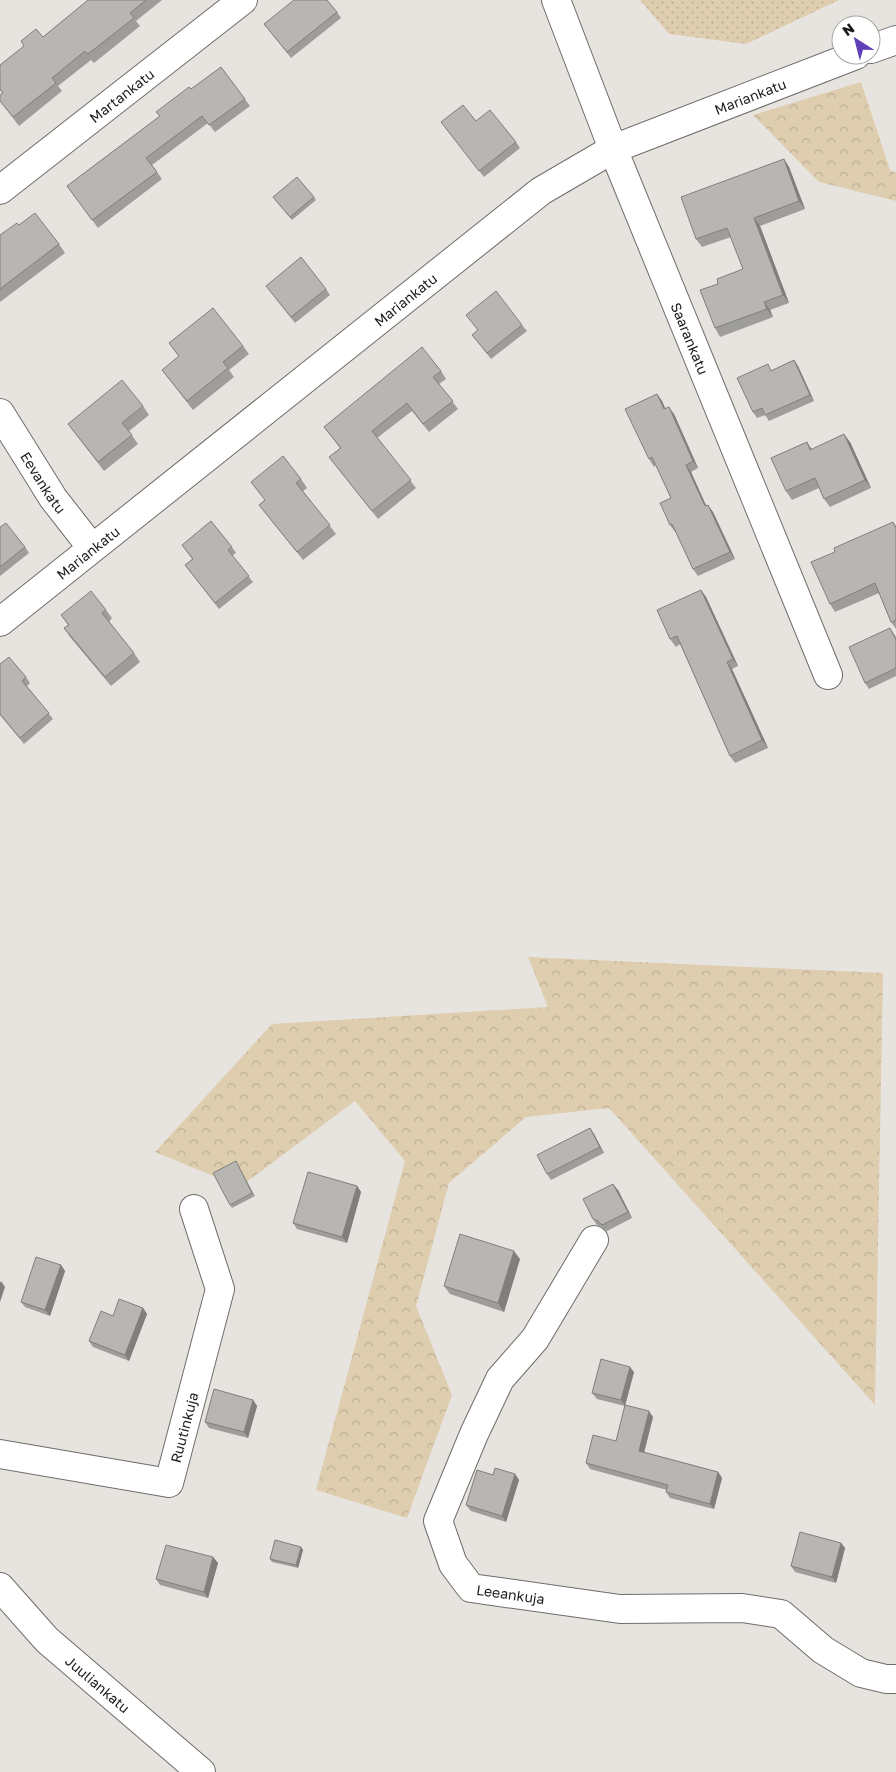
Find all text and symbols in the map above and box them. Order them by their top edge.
north arrow [831,15,881,65]
text: N [839,19,857,39]
street label: Martankatu [86,65,157,126]
street label: Mariankatu [712,74,788,118]
street label: Mariankatu [370,269,440,329]
street label: Saarankatu [668,300,713,377]
street label: Eevankatu [18,448,70,516]
street label: Mariankatu [53,522,122,582]
street label: Ruutinkuja [166,1390,201,1464]
street label: Leeankuja [475,1580,546,1607]
street label: Juuliankatu [62,1651,134,1716]

